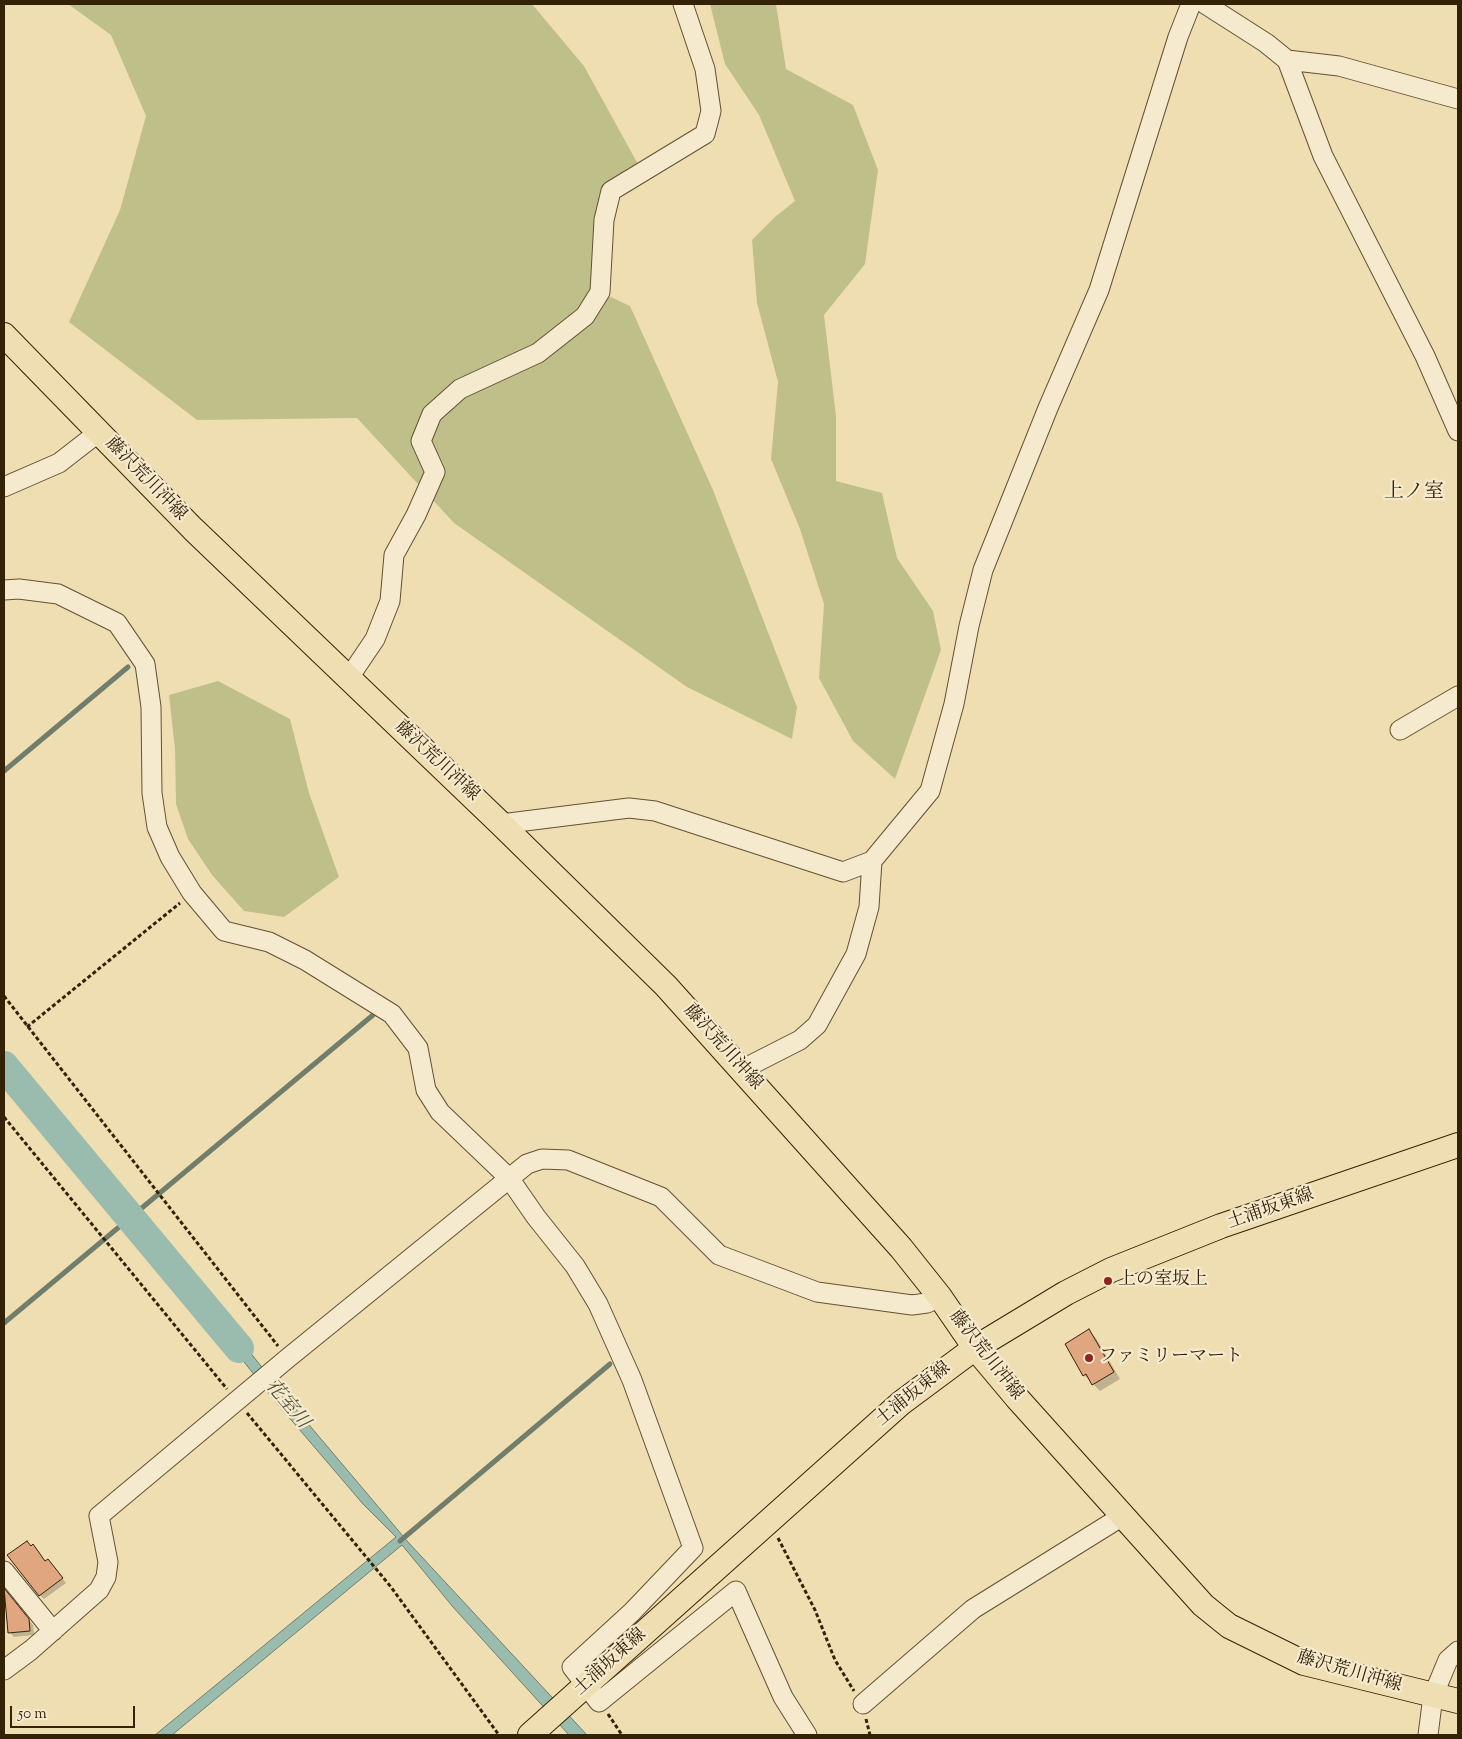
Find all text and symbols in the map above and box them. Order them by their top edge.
street label: 藤沢荒川沖線 [100,434,190,526]
district label: 上ノ室 [1384,482,1444,506]
street label: 藤沢荒川沖線 [389,717,483,807]
street label: 藤沢荒川沖線 [678,1001,766,1095]
street label: 土浦坂東線 [1225,1185,1317,1235]
place label: 上の室坂上 [1118,1270,1208,1292]
marker: 上の室坂上 [1102,1275,1114,1287]
street label: 藤沢荒川沖線 [943,1307,1027,1405]
place label: ファミリーマート [1099,1347,1243,1369]
marker: ファミリーマート [1083,1352,1095,1364]
street label: 土浦坂東線 [872,1358,956,1432]
water label: 花室川 [259,1376,313,1434]
street label: 土浦坂東線 [570,1625,652,1701]
street label: 藤沢荒川沖線 [1294,1648,1404,1698]
scale bar [12,1696,138,1728]
text: 50 m [18,1704,47,1725]

